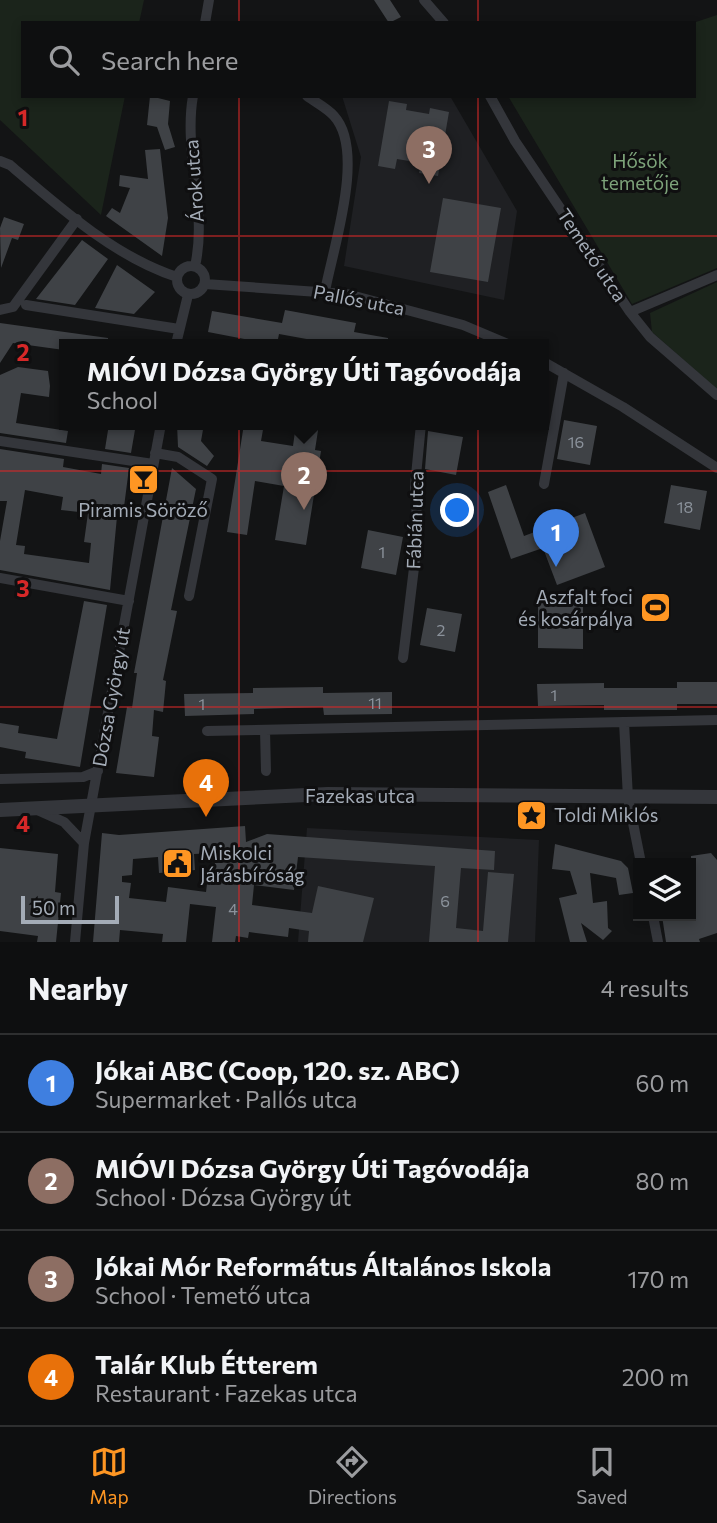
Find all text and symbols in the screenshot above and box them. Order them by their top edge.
search box [21,21,696,98]
icon: search [45,41,83,79]
text: Search here [101,44,239,75]
text: 1 [18,103,28,131]
pin: 3 [406,126,452,184]
street label: Árok utca [179,139,208,223]
park label: Hősök temetője [601,149,679,194]
street label: Temető utca [553,204,632,306]
street label: Pallós utca [311,279,407,320]
text: 2 [16,338,30,366]
popup [59,339,549,430]
text: MIÓVI Dózsa György Úti Tagóvodája [87,355,521,386]
text: School [87,386,158,414]
house number: 16 [568,432,584,451]
pin: 2 [281,452,327,510]
bar icon: Piramis Söröző [126,462,160,496]
street label: Fábián utca [401,470,428,570]
your location [440,493,474,527]
house number: 18 [677,497,693,516]
place label: Piramis Söröző [78,498,208,521]
pin: 1 [533,509,579,567]
house number: 1 [379,542,385,561]
text: 3 [16,574,30,602]
place label: Aszfalt foci és kosárpálya [518,585,633,630]
sports icon: Aszfalt foci és kosárpálya [639,591,673,625]
house number: 2 [437,620,446,639]
street label: Dózsa György út [87,625,134,768]
house number: 1 [551,685,557,704]
house number: 11 [368,693,382,712]
house number: 1 [199,694,205,713]
pin: 4 [183,759,229,817]
street label: Fazekas utca [305,784,415,807]
place icon: Toldi Miklós [514,798,548,832]
place label: Toldi Miklós [554,803,658,826]
text: 4 [16,809,30,837]
place label: Miskolci Járásbíróság [200,841,305,886]
public building icon: Miskolci Járásbíróság [160,847,194,881]
map controls [633,858,696,921]
button: layers [633,858,696,921]
house number: 6 [440,891,450,910]
scale bar [21,893,119,925]
text: 50 m [32,896,76,919]
house number: 4 [228,899,238,918]
text: Nearby [28,969,128,1006]
text: 4 results [601,974,689,1002]
text: Jókai ABC (Coop, 120. sz. ABC) [95,1054,460,1085]
text: 1 [46,1069,56,1097]
text: 60 m [636,1069,689,1097]
text: Supermarket · Pallós utca [95,1085,357,1113]
text: MIÓVI Dózsa György Úti Tagóvodája [95,1152,530,1183]
text: 2 [44,1167,58,1195]
text: 80 m [636,1167,689,1195]
text: School · Dózsa György út [95,1183,351,1211]
text: Jókai Mór Református Általános Iskola [95,1250,551,1281]
text: 3 [44,1265,58,1293]
text: 170 m [628,1265,689,1293]
text: School · Temető utca [95,1281,311,1309]
text: Talár Klub Étterem [95,1348,318,1379]
text: 4 [44,1363,58,1391]
text: 200 m [622,1363,689,1391]
text: Restaurant · Fazekas utca [95,1379,358,1407]
tab: Map [90,1443,129,1508]
tab: Directions [308,1443,397,1508]
tab: Saved [576,1443,627,1508]

